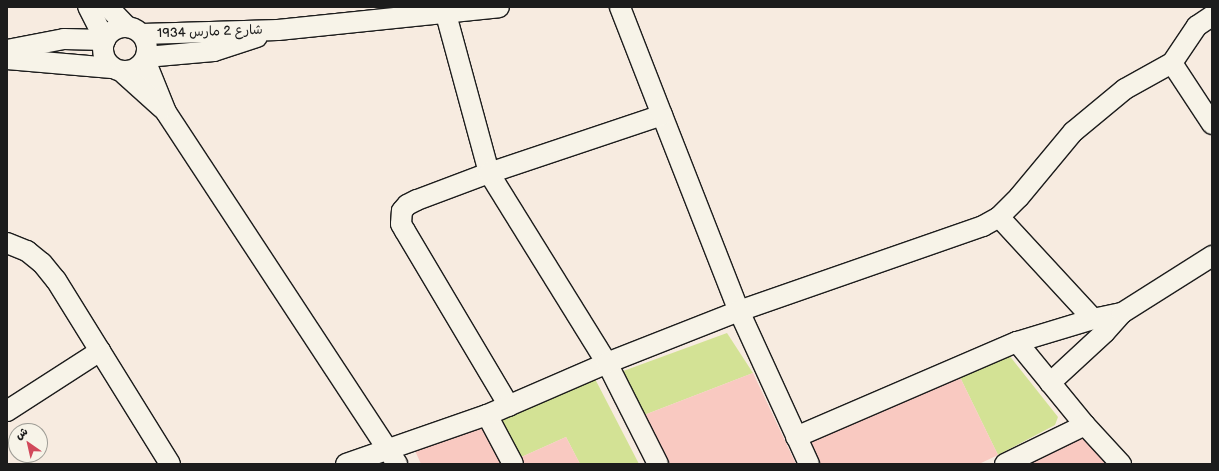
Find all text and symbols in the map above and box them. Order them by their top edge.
street label: شارع 2 مارس 1934 [157,22,263,42]
north arrow [8,423,48,463]
text: ش [13,425,30,442]

